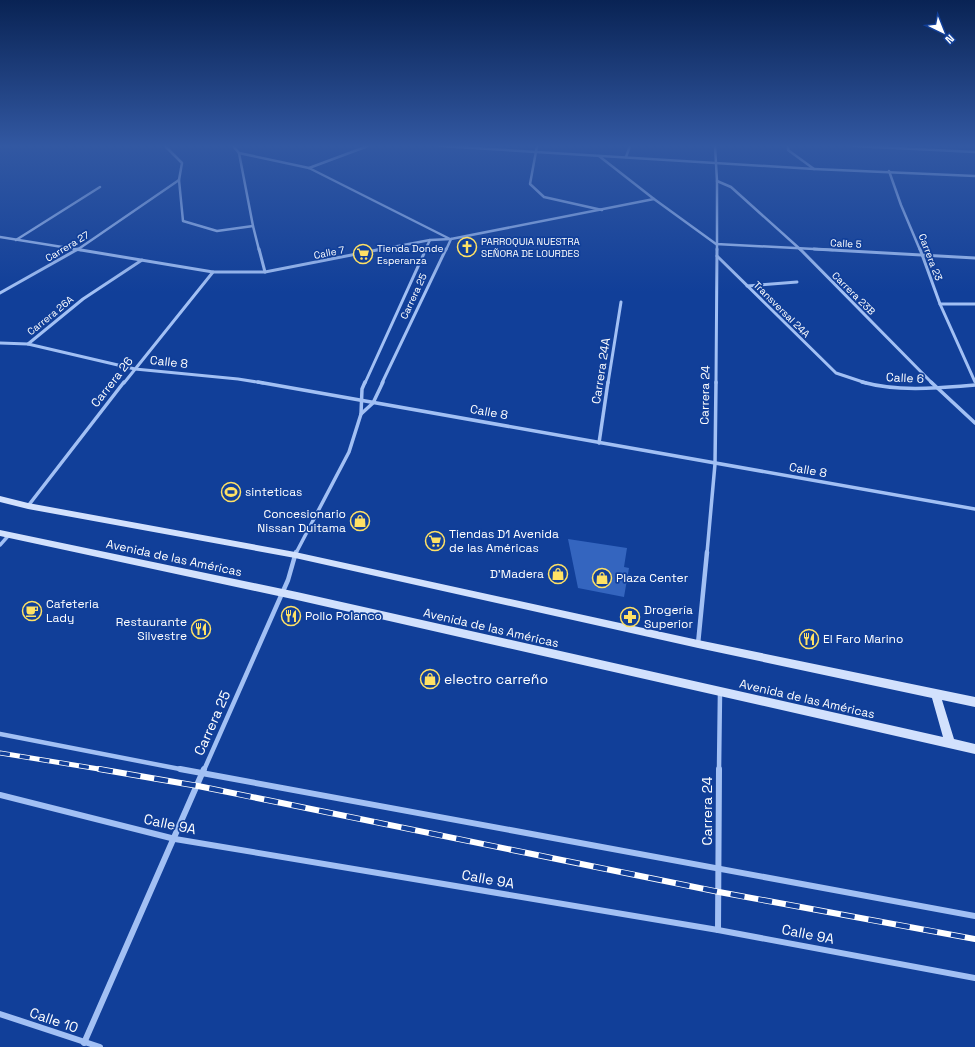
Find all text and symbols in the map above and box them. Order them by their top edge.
north arrow [923,12,963,52]
text: N [942,32,957,47]
street label: Carrera 27 [43,228,92,265]
street label: Carrera 23 [916,232,945,283]
place label: PARROQUIA NUESTRA SEÑORA DE LOURDES [481,235,581,260]
church icon: PARROQUIA NUESTRA SEÑORA DE LOURDES [456,236,478,258]
street label: Calle 5 [830,236,862,251]
place label: Tienda Donde Esperanza [377,242,443,267]
street label: Calle 7 [313,243,346,262]
supermarket icon: Tienda Donde Esperanza [352,243,374,265]
street label: Carrera 23B [829,269,878,318]
street label: Carrera 25 [397,271,430,321]
street label: Transversal 24A [751,278,813,341]
street label: Carrera 26A [25,292,77,338]
street label: Carrera 24A [588,336,614,405]
street label: Calle 8 [149,352,189,372]
street label: Carrera 26 [87,354,137,410]
street label: Carrera 24 [696,365,714,425]
street label: Calle 6 [886,369,924,387]
street label: Calle 8 [469,401,509,423]
street label: Calle 8 [788,459,828,481]
sports icon: sinteticas [220,481,242,503]
place label: sinteticas [245,484,302,500]
place label: Concesionario Nissan Duitama [257,506,346,536]
shop icon: Concesionario Nissan Duitama [349,510,371,532]
place label: Tiendas D1 Avenida de las Américas [449,526,559,556]
supermarket icon: Tiendas D1 Avenida de las Américas [424,530,446,552]
street label: Avenida de las Américas [105,536,243,580]
shop icon: D'Madera [547,563,569,585]
place label: D'Madera [490,566,544,582]
shop icon: Plaza Center [591,567,613,589]
place label: Plaza Center [616,570,689,586]
place label: Cafeteria Lady [46,596,99,626]
cafe icon: Cafeteria Lady [21,600,43,622]
place label: Drogería Superior [644,602,693,632]
restaurant icon: Pollo Polanco [280,605,302,627]
street label: Avenida de las Américas [422,605,560,651]
pharmacy icon: Drogería Superior [619,606,641,628]
place label: Pollo Polanco [305,608,382,624]
place label: Restaurante Silvestre [116,614,187,644]
restaurant icon: Restaurante Silvestre [190,618,212,640]
restaurant icon: El Faro Marino [798,628,820,650]
place label: El Faro Marino [823,631,903,647]
shop icon: electro carreño [419,668,441,690]
place label: electro carreño [444,670,548,688]
street label: Avenida de las Américas [738,676,876,722]
street label: Carrera 25 [190,688,234,758]
street label: Carrera 24 [698,776,716,846]
street label: Calle 9A [142,810,198,838]
street label: Calle 9A [460,866,516,893]
street label: Calle 9A [780,920,836,948]
street label: Calle 10 [27,1003,81,1037]

